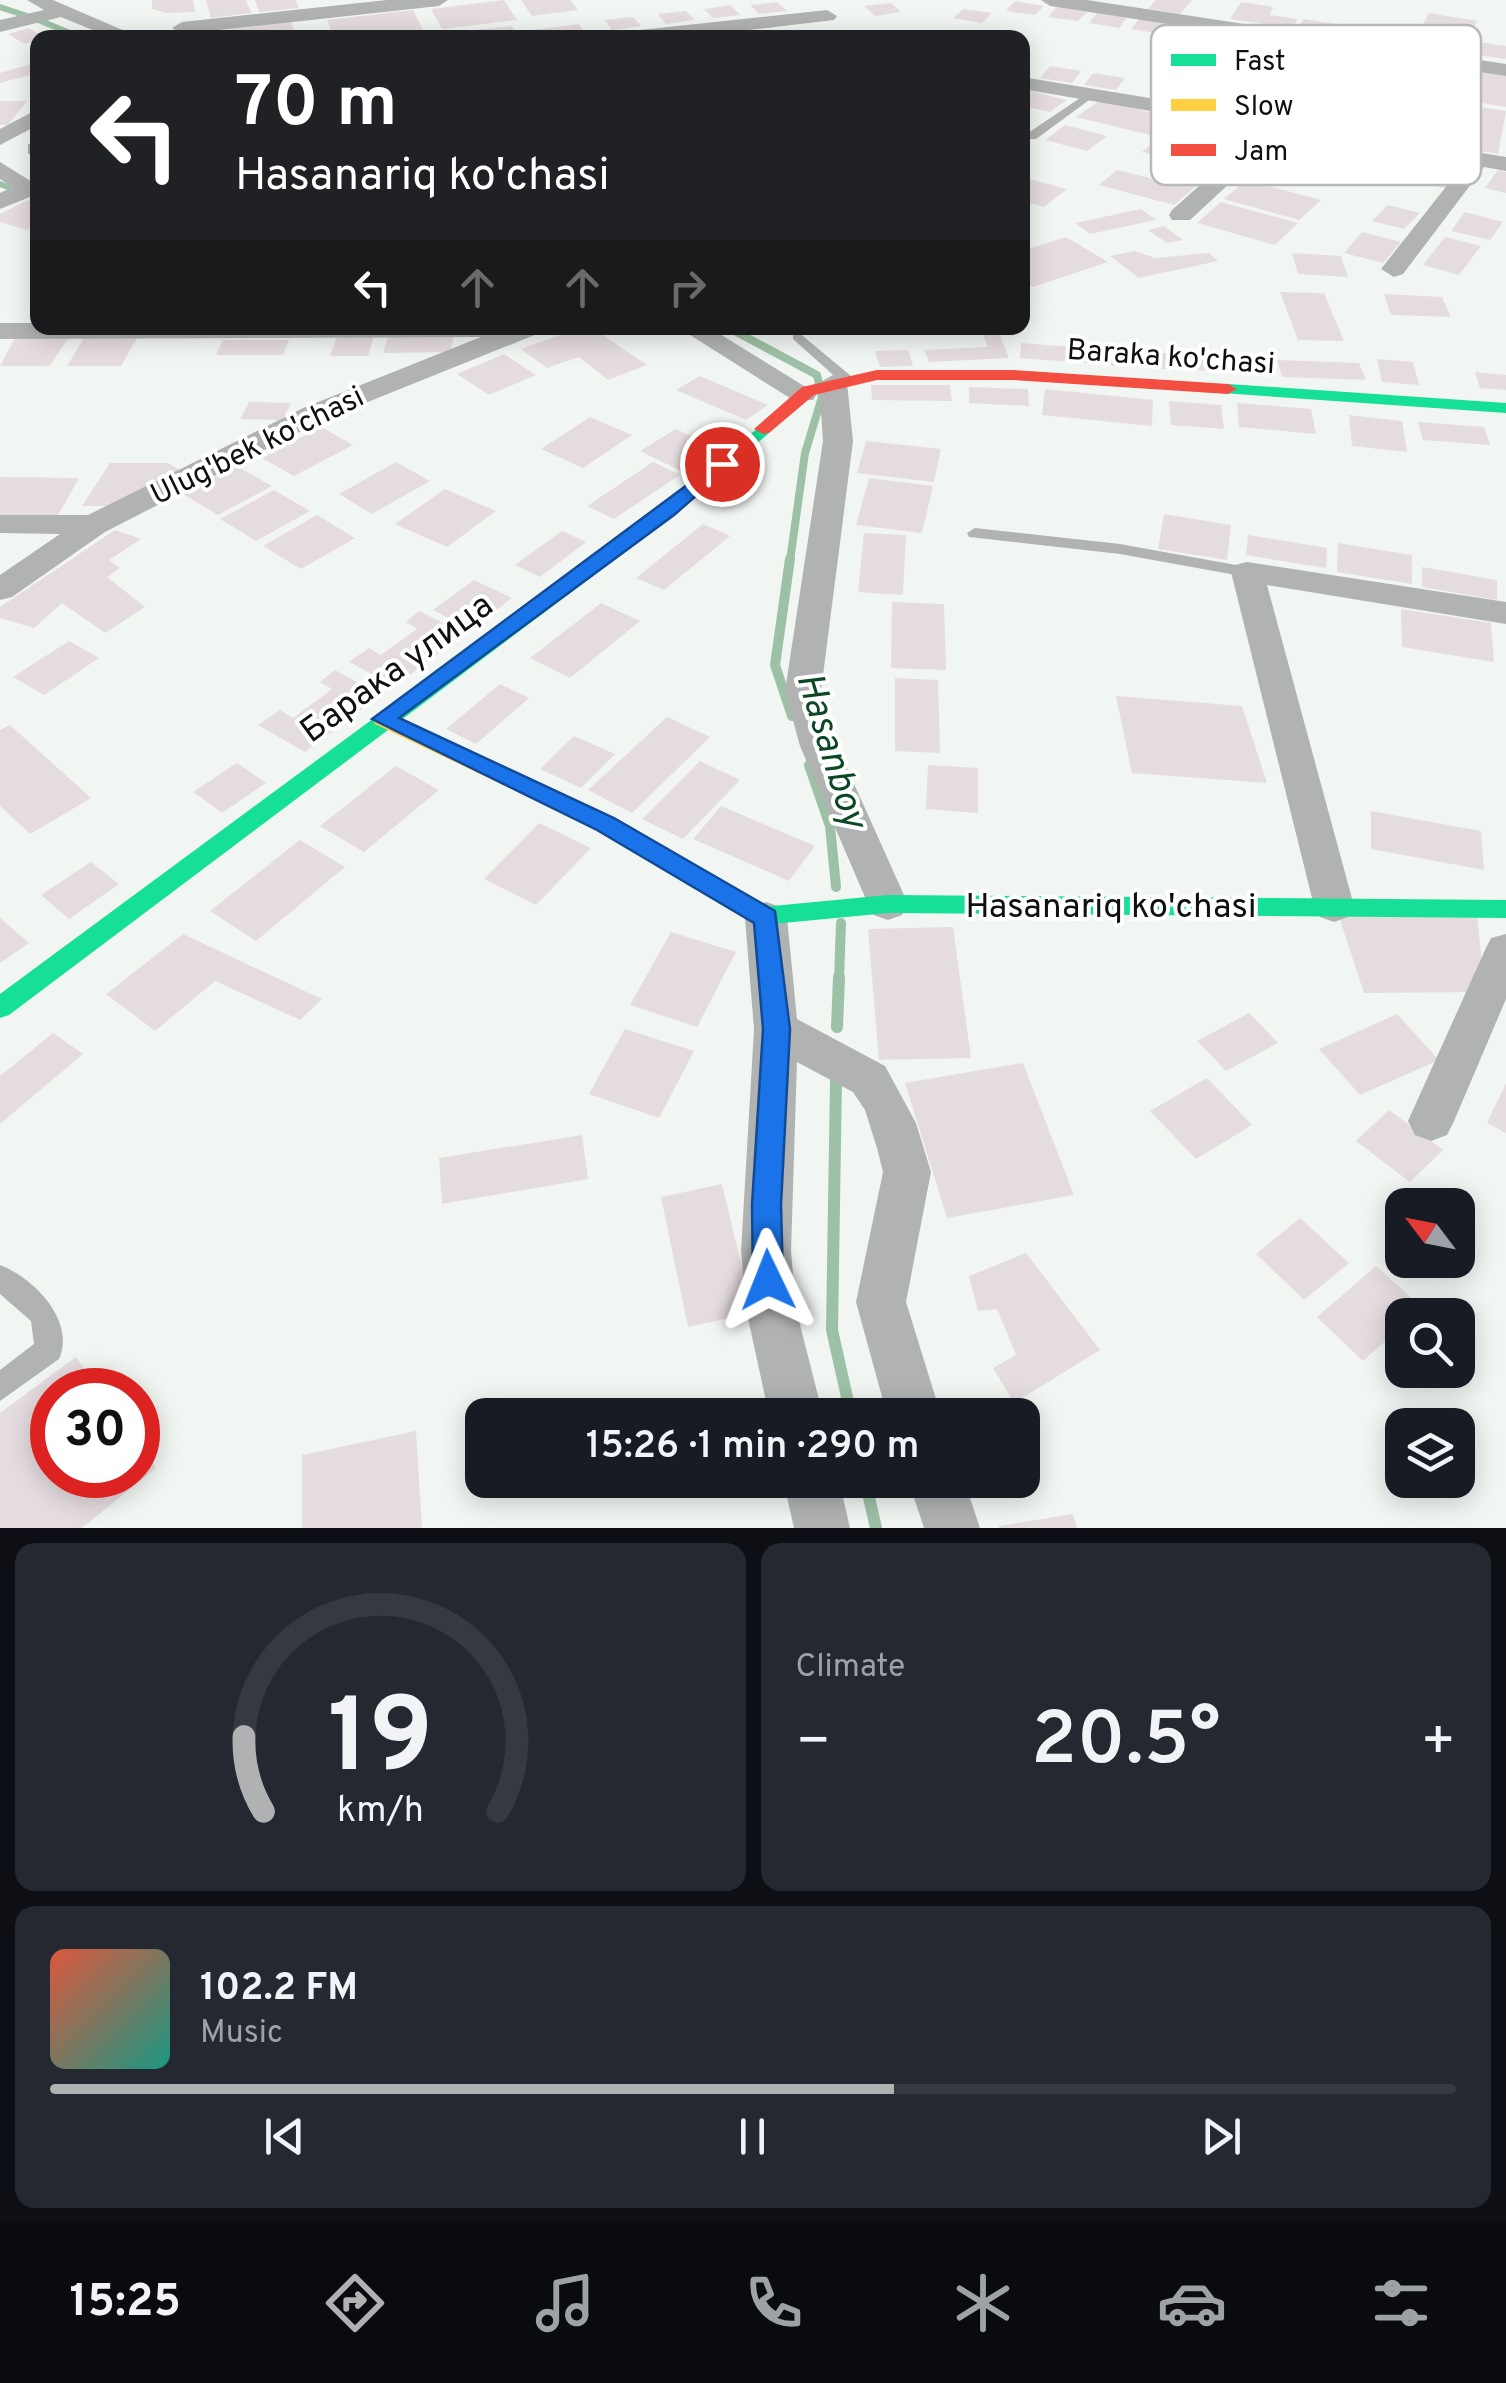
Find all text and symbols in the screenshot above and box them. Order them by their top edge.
legend [1151,25,1481,185]
text: Fast [1234,45,1286,81]
text: 70 m [235,62,398,151]
icon: left [70,70,200,200]
text: Slow [1234,90,1293,126]
text: Jam [1234,135,1288,171]
text: Hasanariq ko'chasi [235,149,610,206]
icon: left [345,260,400,315]
icon: ahead [450,260,505,315]
icon: ahead [555,260,610,315]
icon: right [660,260,715,315]
street label: Baraka ko'chasi [1065,333,1276,384]
street label: Ulug'bek ko'chasi [145,380,371,515]
pin [680,422,765,507]
icon: arrive [695,437,750,492]
street label: Барака улица [293,585,503,754]
water label: Hasanboy [783,667,877,837]
street label: Hasanariq ko'chasi [965,886,1257,930]
north arrow [1385,1188,1475,1278]
map controls [1385,1188,1475,1498]
position arrow [716,1228,820,1332]
button: search [1385,1298,1475,1388]
speed limit sign: 30 [30,1368,160,1498]
button: layers [1385,1408,1475,1498]
text: 15:26 · 1 min · 290 m [586,1423,919,1472]
text: Climate [796,1648,905,1688]
text: 19 [327,1677,433,1809]
text: 20.5° [1031,1696,1221,1791]
text: − [796,1709,831,1779]
text: + [1421,1709,1456,1779]
text: km/h [337,1789,424,1835]
text: 102.2 FM [200,1965,358,2014]
text: Music [200,2014,283,2054]
icon: previous [257,2109,312,2164]
icon: pause [725,2109,780,2164]
icon: next [1194,2109,1249,2164]
icon: directions [320,2268,390,2338]
icon: music [530,2268,600,2338]
icon: phone [739,2268,809,2338]
icon: climate [948,2268,1018,2338]
icon: car [1157,2268,1227,2338]
icon: filters [1366,2268,1436,2338]
text: 15:25 [70,2275,181,2332]

